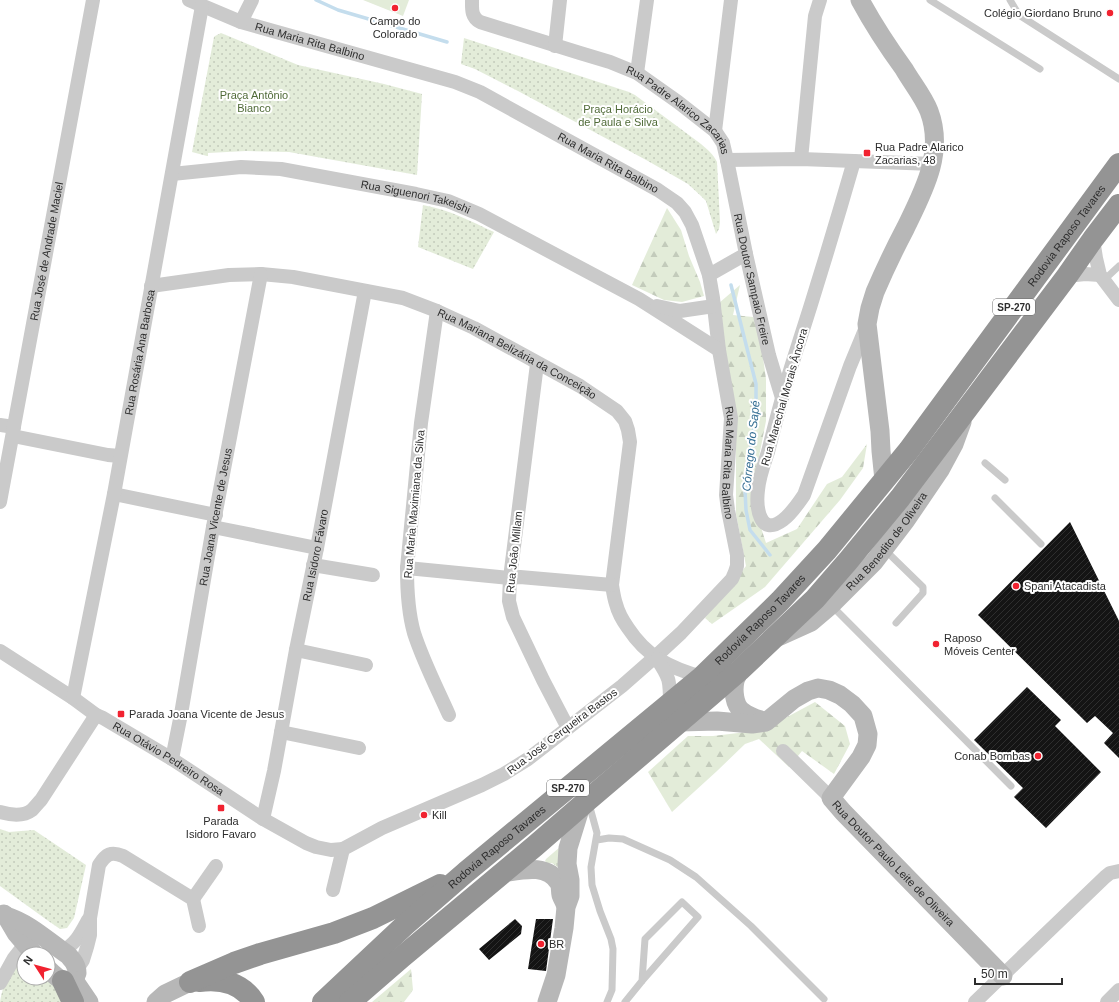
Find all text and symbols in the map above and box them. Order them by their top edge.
marker: Campo do Colorado [390,3,400,13]
place label: Colégio Giordano Bruno [984,7,1102,19]
marker: Colégio Giordano Bruno [1105,8,1115,18]
place label: Campo do Colorado [370,15,420,40]
street label: Rua Maria Rita Balbino [254,20,366,62]
street label: Rua Padre Alarico Zacarias [624,63,732,156]
park label: Praça Antônio Bianco [220,89,288,114]
park label: Praça Horácio de Paula e Silva [578,103,659,128]
street label: Rua Maria Rita Balbino [556,130,661,195]
place label: Rua Padre Alarico Zacarias, 48 [875,141,964,166]
marker: Rua Padre Alarico Zacarias, 48 [862,148,872,158]
street label: Rua Siguenori Takeishi [360,178,472,216]
street label: Rua José de Andrade Maciel [28,181,65,322]
street label: Rodovia Raposo Tavares [1025,182,1108,289]
street label: Rua Doutor Sampaio Freire [732,212,773,346]
street label: Rua Rosária Ana Barbosa [122,288,157,416]
road number: SP-270 [993,299,1035,315]
street label: Rua Mariana Belizária da Conceição [436,306,599,401]
street label: Rua Marechal Morais Âncora [759,326,810,467]
water label: Córrego do Sapé [739,400,763,492]
street label: Rua Maria Rita Balbino [720,405,737,520]
street label: Rua Maria Maximiana da Silva [402,428,427,579]
street label: Rua Joana Vicente de Jesus [197,446,234,587]
street label: Rua Benedito de Oliveira [843,489,930,593]
street label: Rua Isidoro Fávaro [300,508,330,602]
street label: Rua João Millam [504,511,524,593]
street label: Rodovia Raposo Tavares [712,572,808,667]
place label: Spani Atacadista [1024,580,1107,592]
marker: Spani Atacadista [1011,581,1021,591]
place label: Raposo Móveis Center [944,632,1015,657]
marker: Raposo Móveis Center [931,639,941,649]
street label: Rua José Cerqueira Bastos [505,685,620,776]
place label: Parada Joana Vicente de Jesus [129,708,285,720]
marker: Parada Joana Vicente de Jesus [116,709,126,719]
street label: Rua Otávio Pedreiro Rosa [111,719,227,798]
place label: Conab Bombas [954,750,1030,762]
marker: Conab Bombas [1033,751,1043,761]
road number: SP-270 [547,780,589,796]
street label: Rua Doutor Paulo Leite de Oliveira [830,798,958,929]
marker: Parada Isidoro Favaro [216,803,226,813]
street label: Rodovia Raposo Tavares [446,803,548,891]
place label: Kill [432,809,447,821]
marker: Kill [419,810,429,820]
place label: Parada Isidoro Favaro [186,815,256,840]
place label: BR [549,938,564,950]
marker: BR [536,939,546,949]
north arrow [16,946,56,986]
text: N [21,953,35,967]
scale bar [975,960,1062,986]
text: 50 m [981,967,1008,981]

